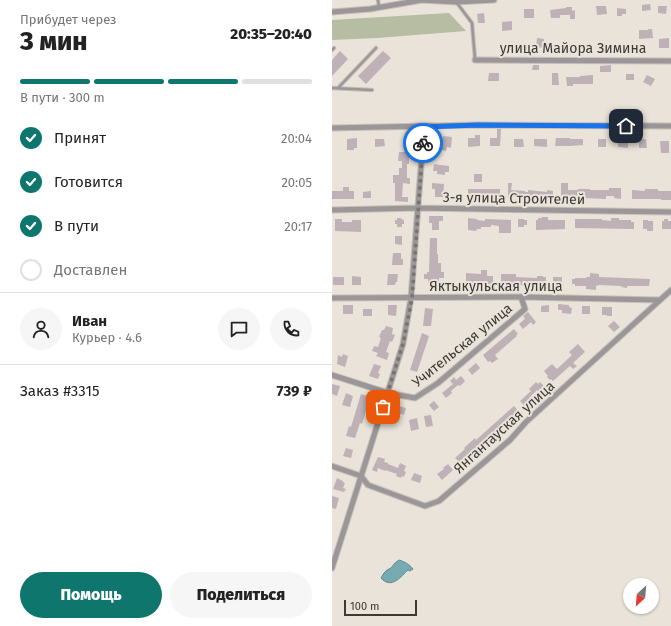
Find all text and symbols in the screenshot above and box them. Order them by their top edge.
text: Прибудет через [20,12,117,27]
text: 20:35–20:40 [230,25,312,43]
text: 3 мин [20,26,88,57]
street label: улица Майора Зимина [500,40,646,57]
text: В пути · 300 m [20,90,105,105]
pin [609,109,643,143]
icon: home [615,115,637,137]
courier [403,123,443,163]
icon: check [20,127,42,149]
text: Принят [54,129,106,147]
text: 20:04 [281,131,312,146]
icon: bike [412,132,434,154]
icon: check [20,171,42,193]
text: Готовится [54,173,123,191]
text: 20:05 [281,175,312,190]
street label: 3-я улица Строителей [443,189,585,208]
icon: check [20,215,42,237]
text: В пути [54,217,99,235]
text: 20:17 [284,219,312,234]
text: Доставлен [54,261,127,279]
street label: Яктыкульская улица [429,278,563,295]
street label: Учительская улица [409,300,516,391]
button: person [20,308,62,350]
button: chat [218,308,260,350]
button: phone [270,308,312,350]
text: Иван [72,312,107,330]
text: Курьер · 4.6 [72,330,142,345]
street label: Янгантауская улица [450,378,558,477]
text: Заказ #3315 [20,382,99,400]
text: 739 ₽ [277,382,312,400]
pin [366,390,400,424]
icon: bag [372,396,394,418]
button: Помощь [20,572,162,618]
button: Поделиться [170,572,312,618]
north arrow [623,578,659,614]
map controls [623,578,659,614]
scale bar [344,598,417,617]
text: 100 m [350,600,379,613]

